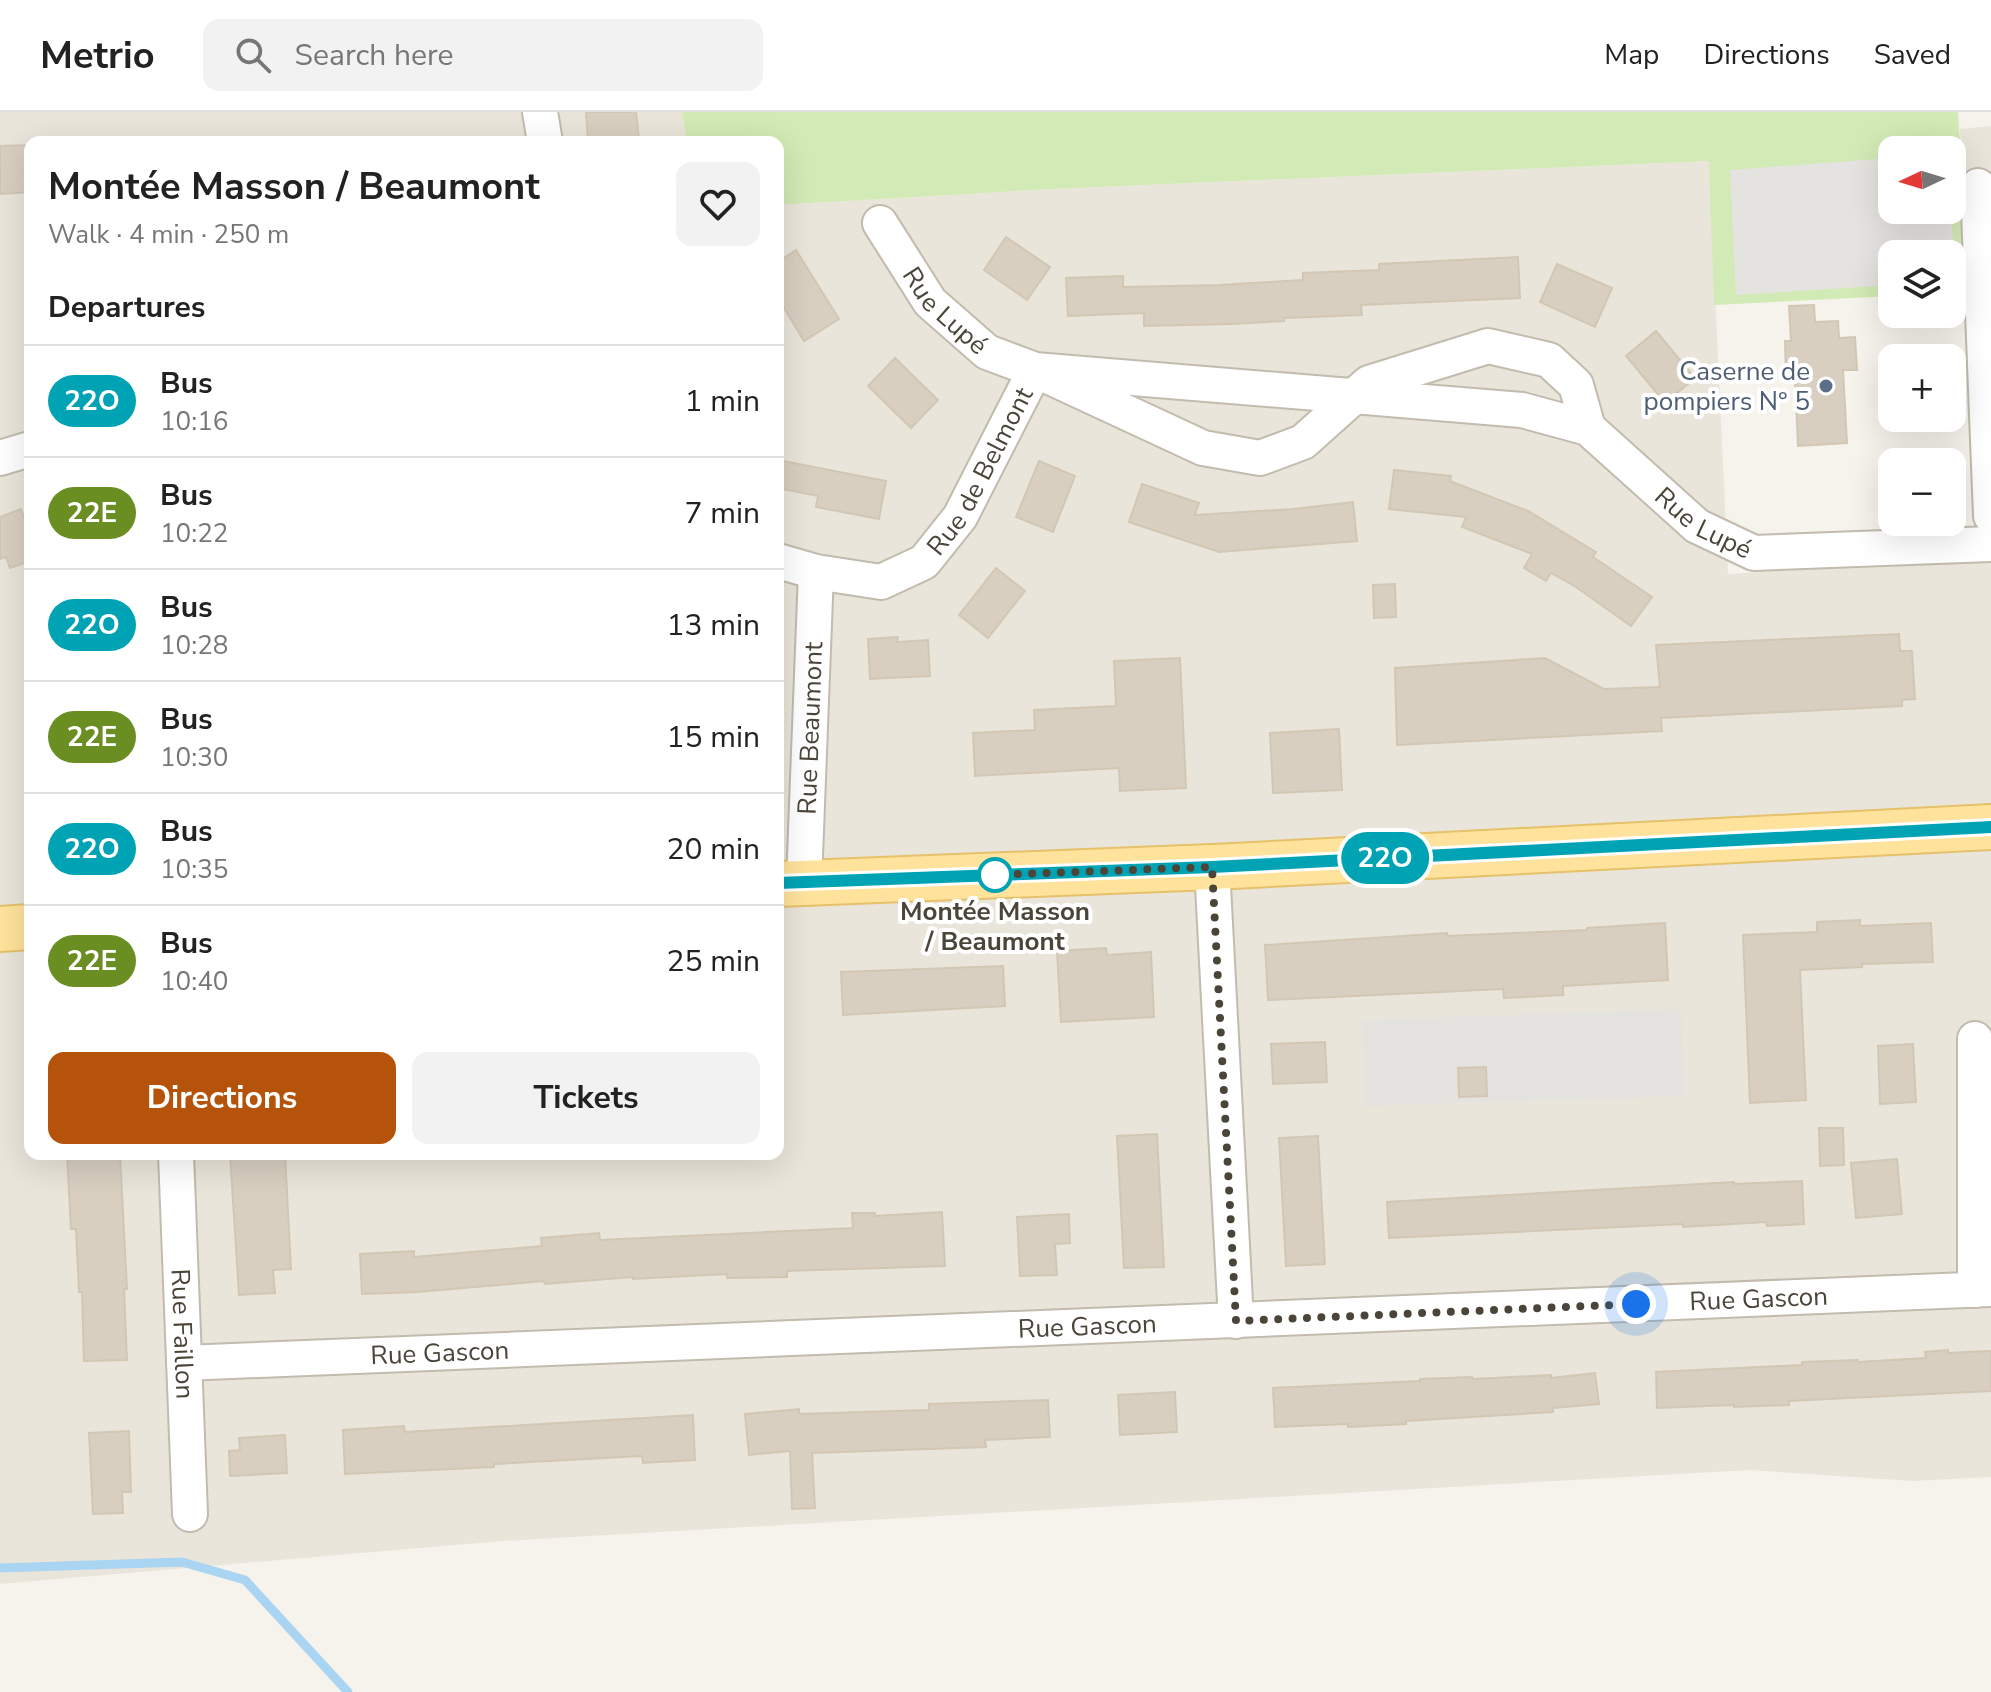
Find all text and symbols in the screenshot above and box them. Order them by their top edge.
search box [203,19,763,91]
text: Metrio [40,30,155,81]
icon: search [231,33,275,77]
text: Search here [295,35,454,76]
text: Map [1604,36,1659,74]
text: Directions [1703,36,1830,74]
text: Saved [1874,36,1951,74]
north arrow [1878,136,1966,224]
map controls [1878,136,1966,536]
text: Montée Masson / Beaumont [48,161,540,212]
button: heart [676,162,760,246]
text: Walk · 4 min · 250 m [48,217,289,252]
button: layers [1878,240,1966,328]
street label: Rue Lupé [894,260,995,363]
text: Departures [48,287,205,328]
button: + [1878,344,1966,432]
place label: Caserne de pompiers N° 5 [1644,354,1810,419]
text: Bus [160,363,213,404]
marker: Caserne de pompiers N° 5 [1817,377,1835,395]
text: 1 min [685,381,760,422]
street label: Rue de Belmont [919,381,1042,563]
text: 22O [64,382,120,420]
text: 10:16 [160,404,228,439]
button: − [1878,448,1966,536]
text: Bus [160,475,213,516]
street label: Rue Lupé [1647,479,1757,567]
text: 7 min [685,493,760,534]
text: 22E [67,494,117,532]
text: 10:22 [160,516,228,551]
text: Bus [160,587,213,628]
text: 13 min [667,605,760,646]
text: 22O [64,606,120,644]
text: 10:28 [160,628,228,663]
street label: Rue Beaumont [790,640,831,815]
text: Bus [160,699,213,740]
text: 15 min [667,717,760,758]
text: 22E [67,718,117,756]
text: 10:30 [160,740,228,775]
text: Bus [160,811,213,852]
text: 20 min [667,829,760,870]
text: 22O [64,830,120,868]
line badge: 22O [1339,832,1431,884]
text: 22O [1357,839,1413,877]
text: 10:35 [160,852,228,887]
marker: Montée Masson / Beaumont [978,858,1012,892]
place label: Montée Masson / Beaumont [900,894,1090,959]
text: Bus [160,923,213,964]
text: 25 min [667,941,760,982]
text: 22E [67,942,117,980]
text: 10:40 [160,964,228,999]
button: Directions [48,1052,396,1144]
button: Tickets [412,1052,760,1144]
street label: Rue Faillon [162,1268,203,1400]
street label: Rue Gascon [1689,1279,1829,1319]
your location [1616,1284,1656,1324]
street label: Rue Gascon [1017,1306,1157,1347]
street label: Rue Gascon [370,1333,510,1373]

